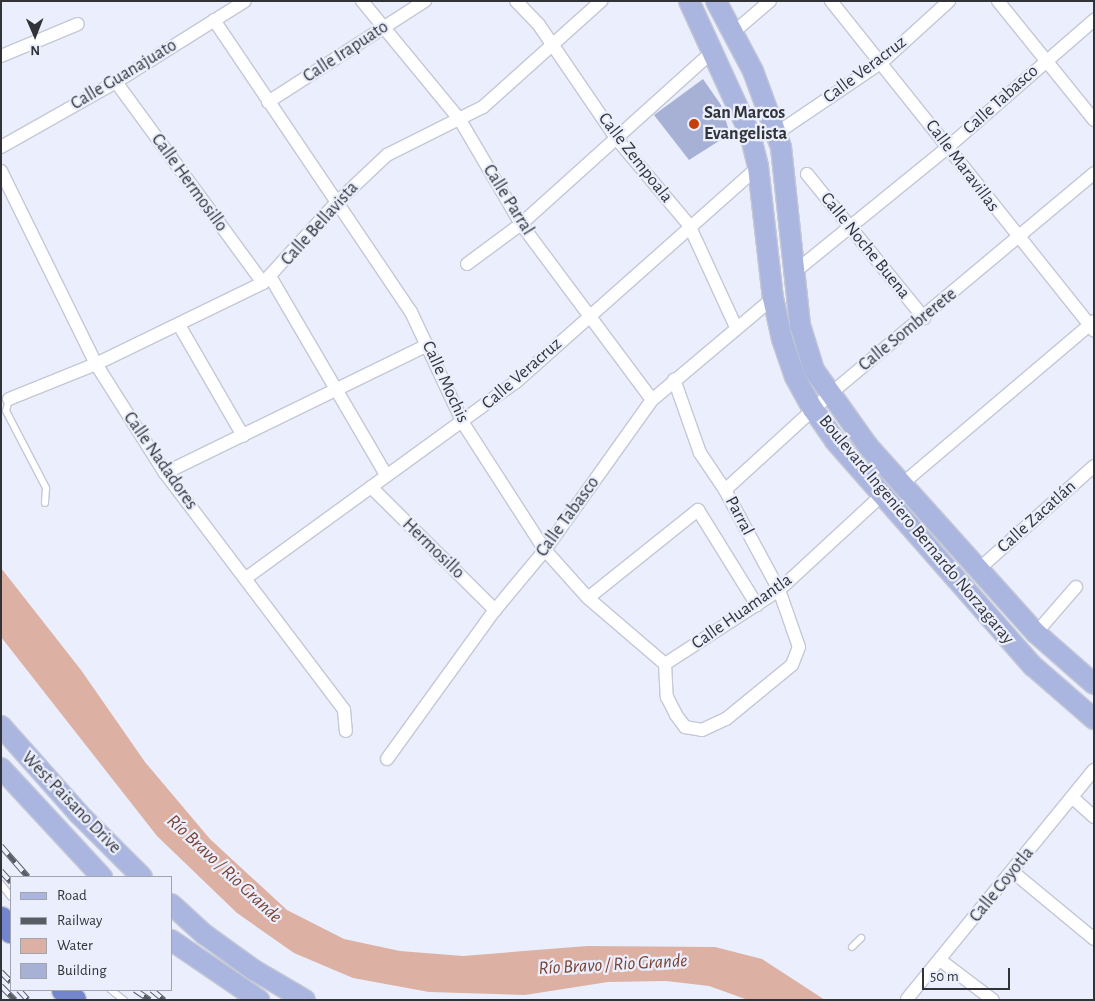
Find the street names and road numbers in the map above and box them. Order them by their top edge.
street label: Calle Irapuato [299,16,393,88]
street label: Calle Veracruz [819,32,911,108]
street label: Calle Guanajuato [67,35,181,115]
street label: Calle Tabasco [959,61,1043,139]
street label: Calle Zempoala [593,109,677,207]
street label: Calle Maravillas [920,116,1004,216]
street label: Calle Hermosillo [146,130,232,236]
street label: Calle Parral [478,161,538,239]
street label: Calle Bellavista [277,178,363,270]
street label: Calle Noche Buena [815,188,915,304]
street label: Calle Sombrerete [855,284,961,376]
street label: Calle Veracruz [478,334,566,414]
street label: Calle Mochis [417,338,473,426]
street label: Calle Nadadores [118,408,202,514]
street label: Boulevard Ingeniero Bernardo Norzagaray [814,411,1018,649]
street label: Calle Tabasco [532,473,604,561]
street label: Calle Zacatlán [993,476,1081,558]
street label: Parral [720,493,758,539]
street label: Hermosillo [397,514,469,584]
street label: Calle Huamantla [688,569,796,655]
street label: West Paisano Drive [17,747,125,859]
street label: Calle Coyotla [965,843,1039,927]

